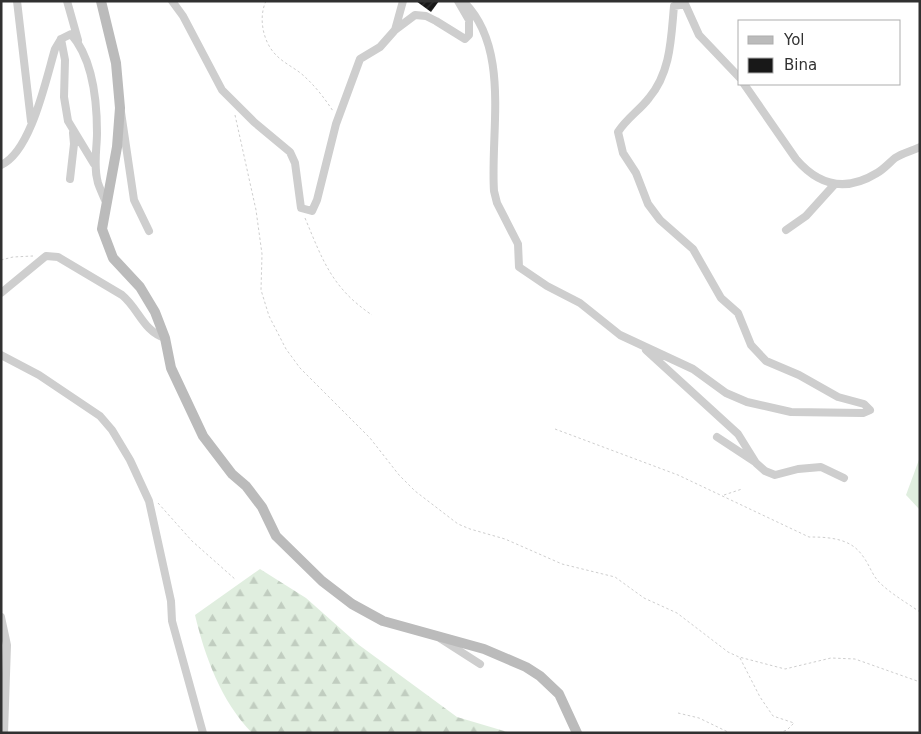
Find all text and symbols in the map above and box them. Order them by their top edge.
legend [738,20,901,85]
text: Yol [783,31,805,49]
text: Bina [784,56,817,74]

